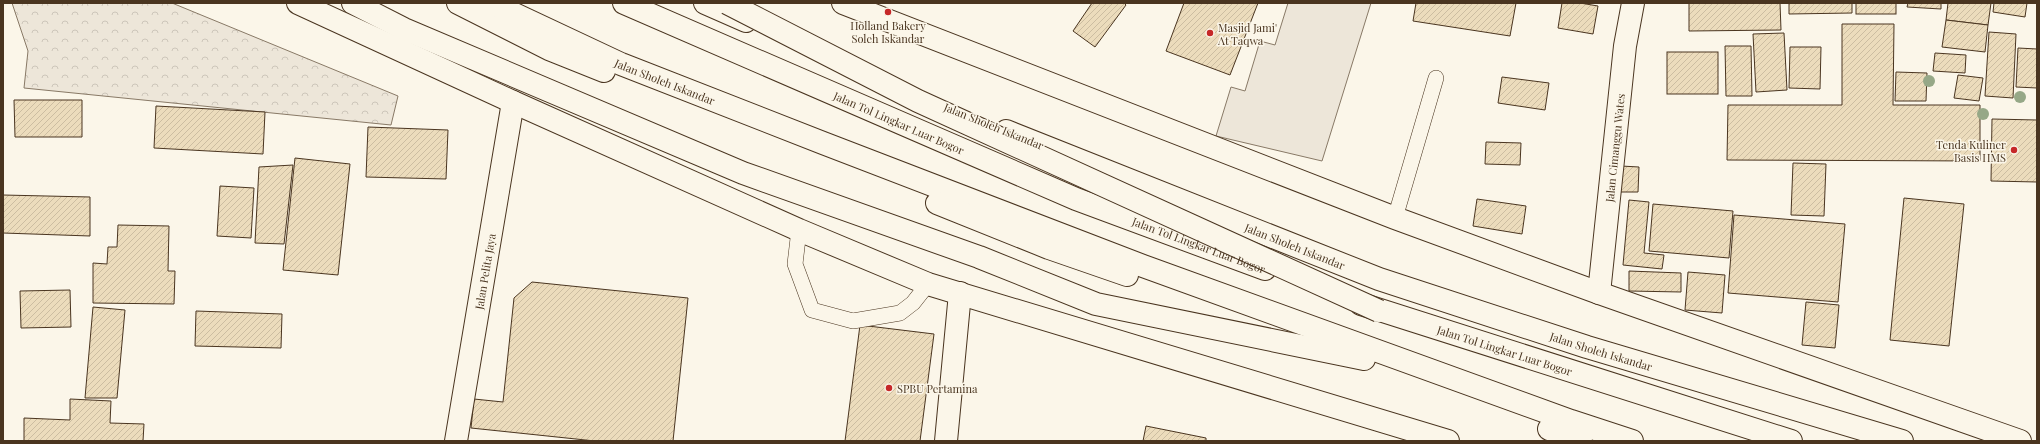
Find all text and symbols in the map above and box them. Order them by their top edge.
marker: Holland Bakery Soleh Iskandar [883,7,893,17]
place label: Holland Bakery Soleh Iskandar [850,18,926,46]
place label: Masjid Jami' At Taqwa [1217,20,1277,48]
marker: Masjid Jami' At Taqwa [1205,28,1215,38]
street label: Jalan Sholeh Iskandar [612,54,718,108]
street label: Jalan Tol Lingkar Luar Bogor [831,87,967,157]
street label: Jalan Cimanggu Wates [1601,93,1627,204]
street label: Jalan Sholeh Iskandar [941,99,1046,153]
place label: Tenda Kuliner Basis HMS [1936,137,2006,165]
marker: Tenda Kuliner Basis HMS [2009,145,2019,155]
street label: Jalan Tol Lingkar Luar Bogor [1130,213,1268,276]
street label: Jalan Sholeh Iskandar [1242,219,1347,272]
street label: Jalan Pelita Jaya [471,232,498,312]
street label: Jalan Tol Lingkar Luar Bogor [1435,321,1574,378]
street label: Jalan Sholeh Iskandar [1547,328,1654,374]
place label: SPBU Pertamina [897,381,978,396]
marker: SPBU Pertamina [884,383,894,393]

